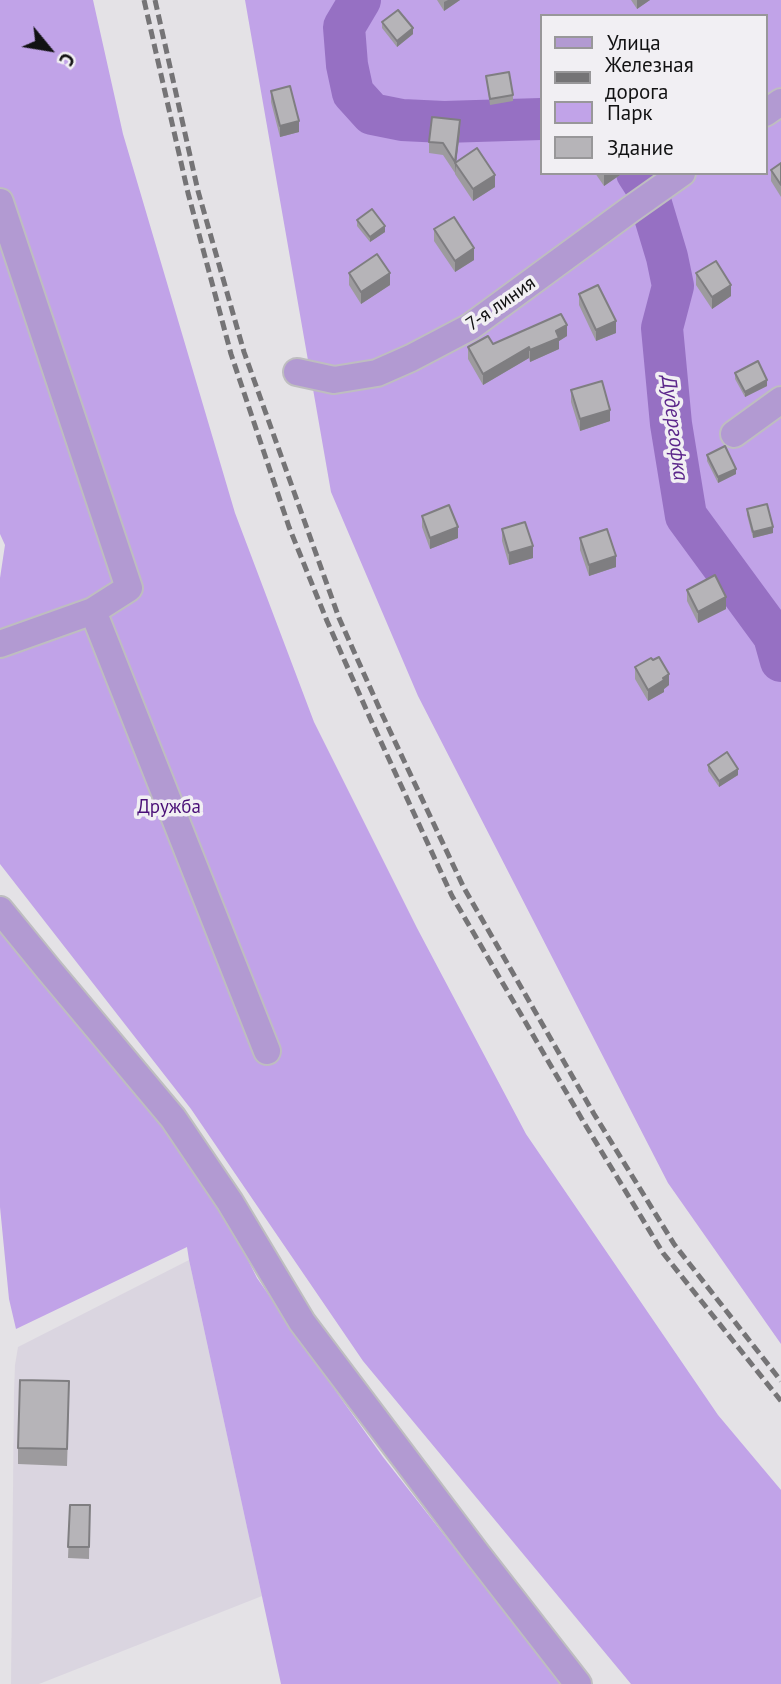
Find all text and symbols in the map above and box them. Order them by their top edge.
north arrow [14,14,84,84]
legend [540,14,767,175]
text: Улица [607,29,661,56]
text: С [54,49,80,70]
text: Железная дорога [605,51,694,105]
text: Парк [607,99,653,126]
text: Здание [607,134,674,161]
street label: 7-я линия [462,272,540,336]
water label: Дудергофка [655,374,693,482]
park label: Дружба [137,797,201,819]

